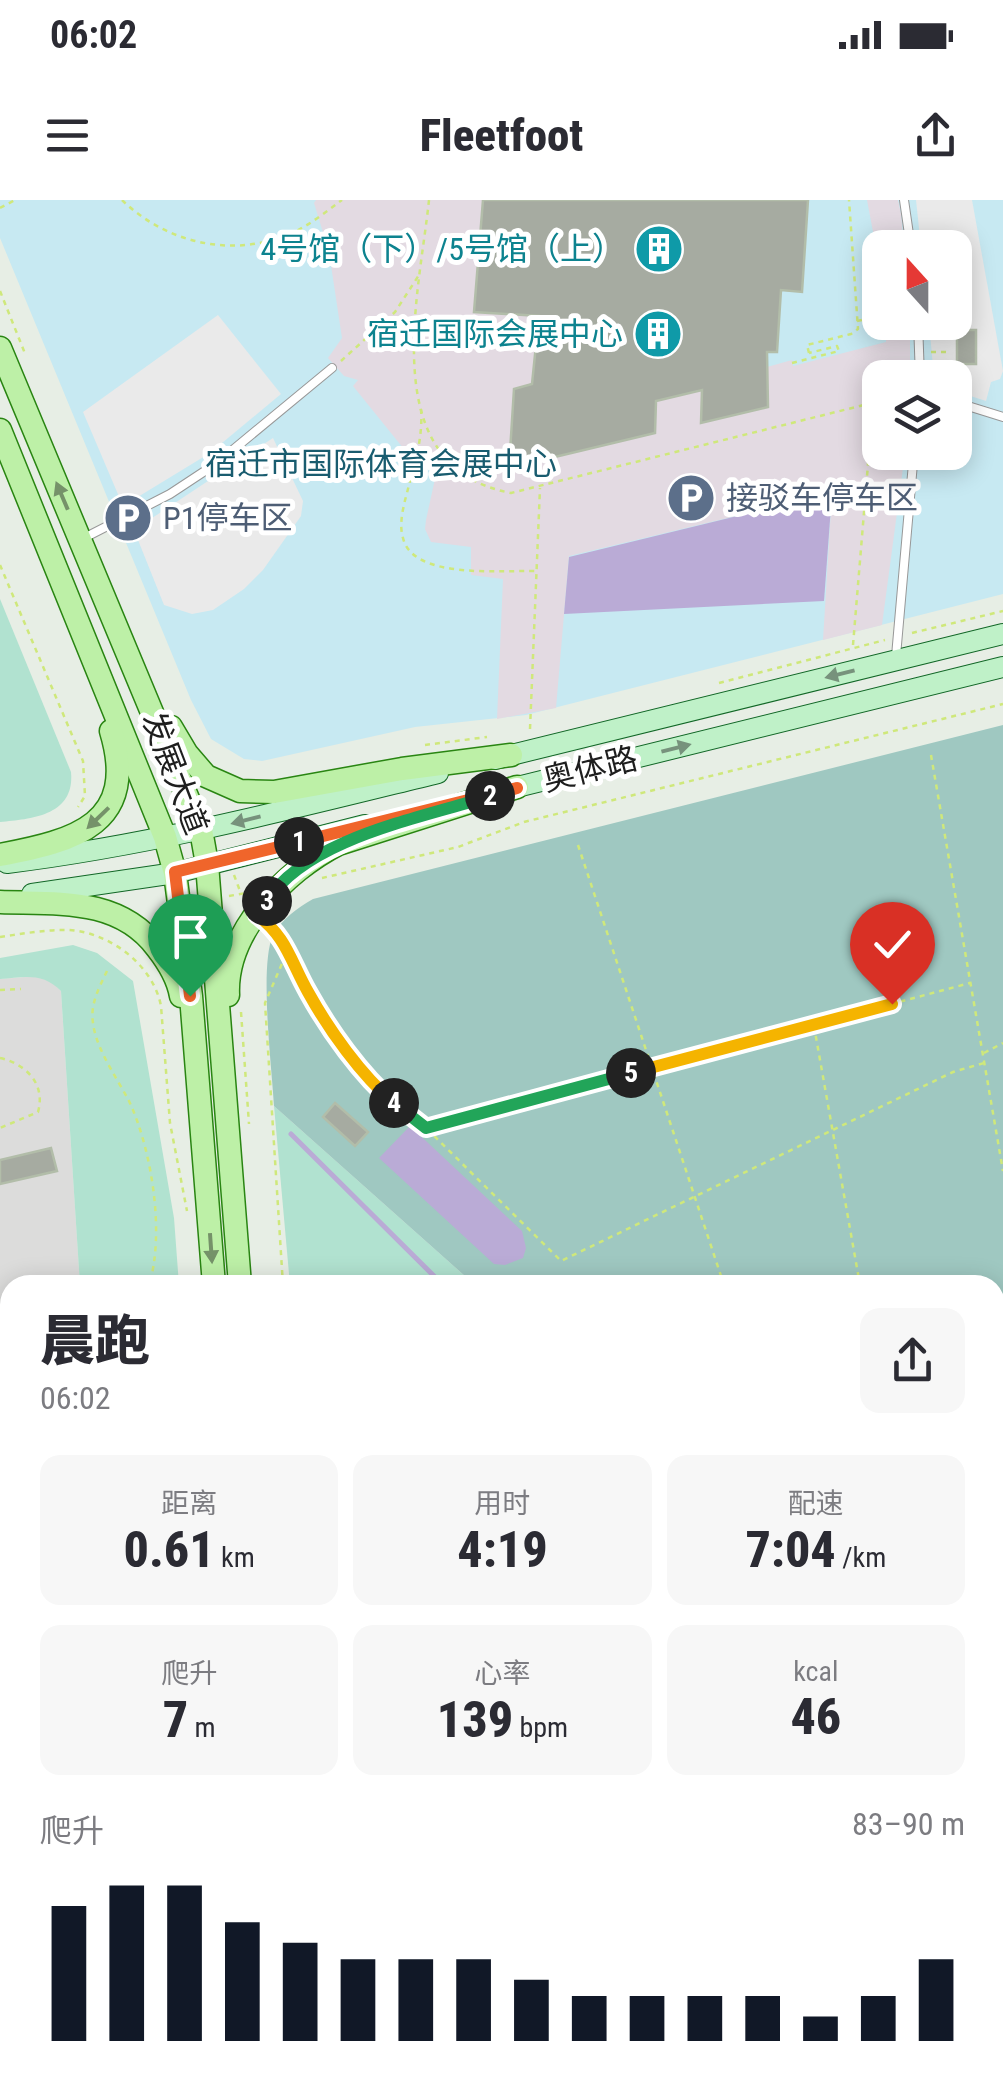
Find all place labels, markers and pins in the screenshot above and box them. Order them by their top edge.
building icon: 4号馆（下）/5号馆（上） [633,223,685,275]
place label: 4号馆（下）/5号馆（上） [261,230,624,268]
building icon: 宿迁国际会展中心 [632,308,684,360]
place label: 宿迁国际会展中心 [367,315,623,353]
parking icon: 接驳车停车区 [665,472,717,524]
place label: 接驳车停车区 [726,479,918,517]
parking icon: P1停车区 [102,492,154,544]
place label: P1停车区 [163,499,293,537]
pin: 2 [465,771,515,821]
pin: 1 [274,817,324,867]
pin: 3 [242,876,292,926]
pin [148,894,233,997]
pin [850,902,935,1005]
pin: 5 [606,1048,656,1098]
pin: 4 [369,1078,419,1128]

